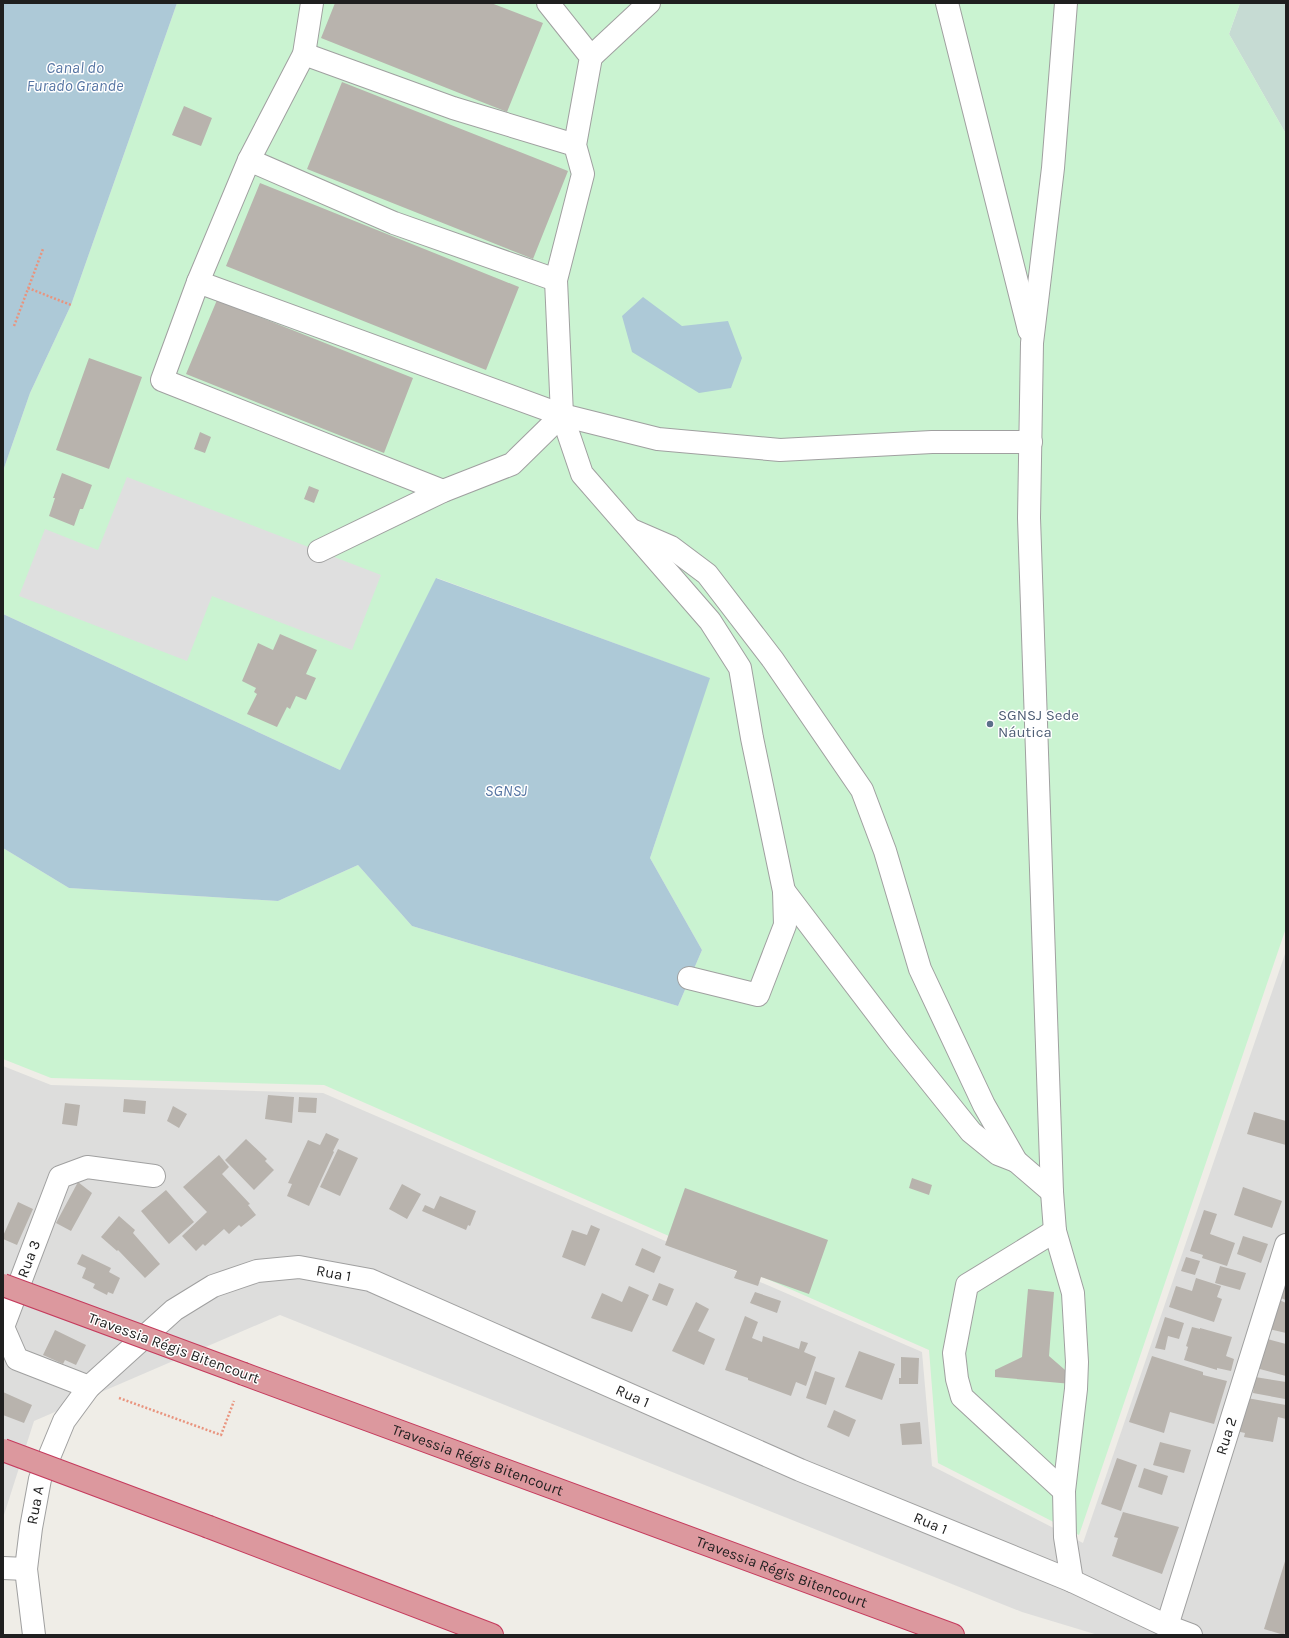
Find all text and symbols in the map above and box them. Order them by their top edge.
water label: Canal do Furado Grande [27,58,124,95]
place label: SGNSJ Sede Náutica [998,706,1079,741]
marker: SGNSJ Sede Náutica [985,719,995,729]
water label: SGNSJ [485,781,527,800]
street label: Rua 3 [14,1238,44,1280]
street label: Rua 1 [315,1261,353,1285]
street label: Travessia Régis Bitencourt [86,1309,262,1388]
street label: Rua 1 [613,1381,652,1411]
street label: Rua 2 [1212,1415,1241,1457]
street label: Travessia Régis Bitencourt [390,1420,566,1500]
street label: Rua A [23,1484,48,1526]
street label: Rua 1 [911,1508,950,1538]
street label: Travessia Régis Bitencourt [694,1532,870,1612]

